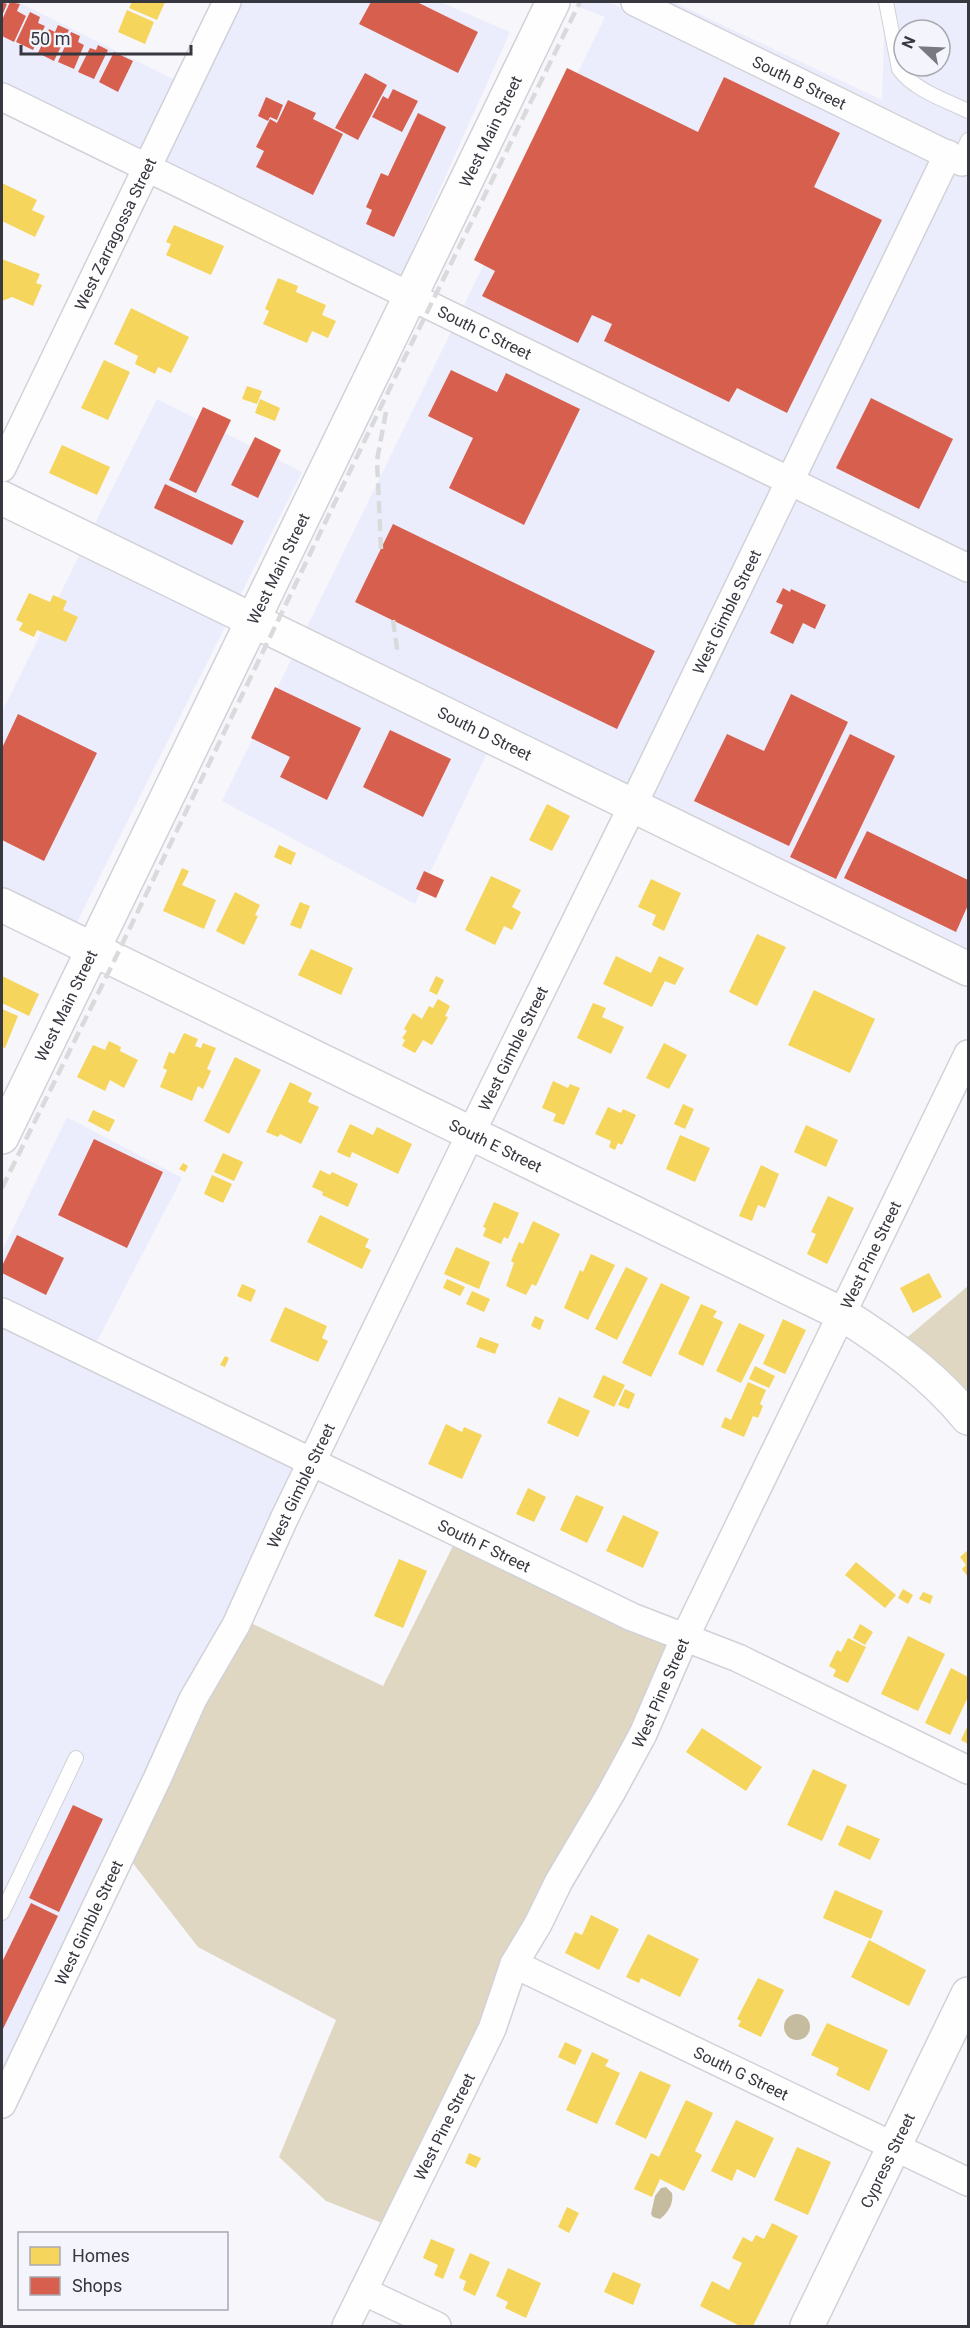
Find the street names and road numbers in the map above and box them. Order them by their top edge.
street label: South B Street [750,52,849,113]
street label: West Main Street [455,72,525,190]
street label: West Zarragossa Street [70,155,160,313]
street label: South C Street [435,301,535,363]
street label: West Main Street [243,510,313,627]
street label: West Gimble Street [688,546,765,677]
street label: South D Street [435,702,535,764]
street label: West Main Street [31,947,101,1064]
street label: West Gimble Street [474,983,551,1114]
street label: South E Street [446,1115,545,1176]
street label: West Pine Street [836,1198,905,1312]
street label: West Gimble Street [263,1420,339,1551]
street label: South F Street [435,1515,534,1576]
street label: West Pine Street [628,1635,693,1751]
street label: West Gimble Street [51,1857,126,1988]
street label: South G Street [691,2042,792,2104]
street label: West Pine Street [410,2070,478,2184]
street label: Cypress Street [856,2110,918,2211]

